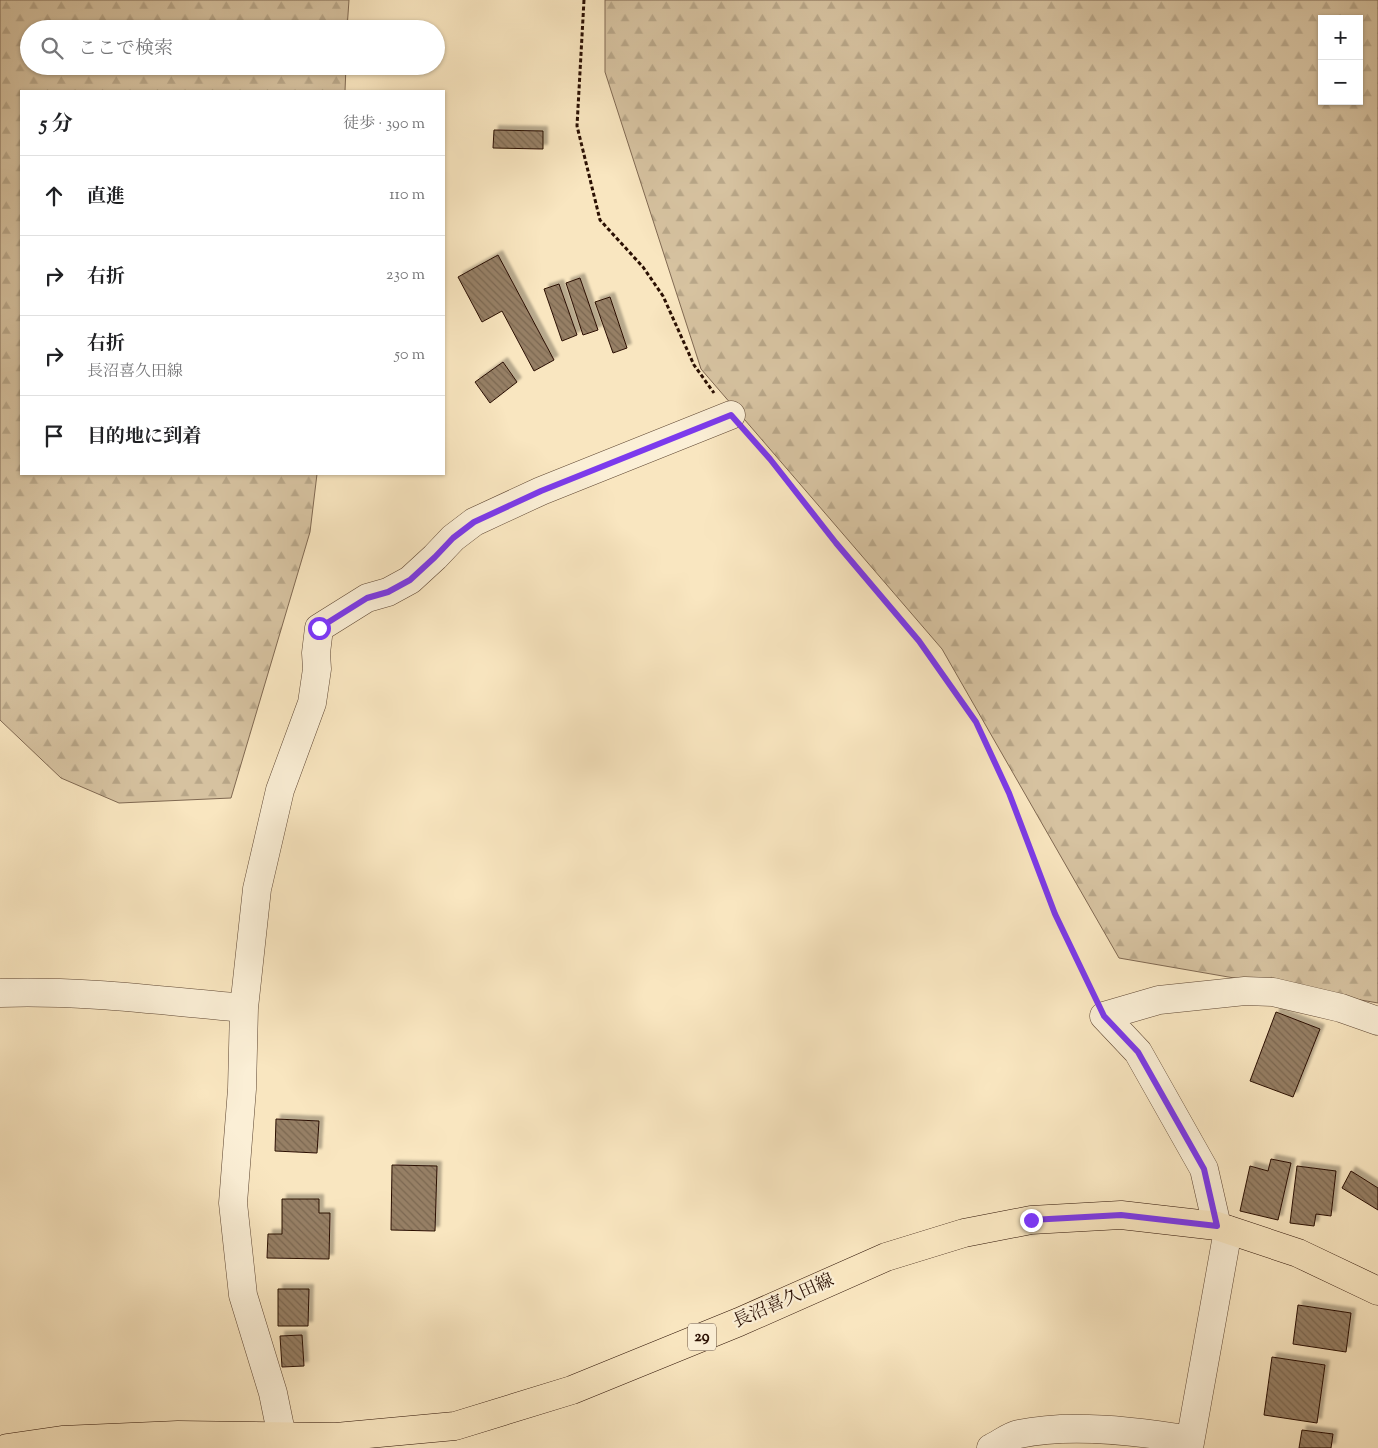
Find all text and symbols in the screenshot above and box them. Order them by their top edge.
map controls [1318,15,1363,105]
button: + [1318,15,1363,60]
search box [20,20,445,75]
icon: search [38,34,66,62]
text: ここで検索 [78,36,173,63]
button: − [1318,60,1363,105]
text: 5 分 [40,110,73,140]
text: 徒歩 · 390 m [343,113,425,136]
icon: ahead [40,182,68,210]
text: 直進 [87,184,125,211]
text: 110 m [389,184,425,207]
icon: right [40,262,68,290]
text: 右折 [87,264,125,291]
text: 230 m [386,264,425,287]
text: 右折 [87,331,125,358]
icon: right [40,342,68,370]
text: 50 m [394,344,425,367]
text: 長沼喜久田線 [87,361,183,384]
icon: arrive [40,422,68,450]
text: 目的地に到着 [87,424,201,451]
route start [308,617,331,640]
route end [1020,1209,1043,1232]
street label: 長沼喜久田線 [729,1268,839,1336]
road number: 29 [688,1324,716,1350]

